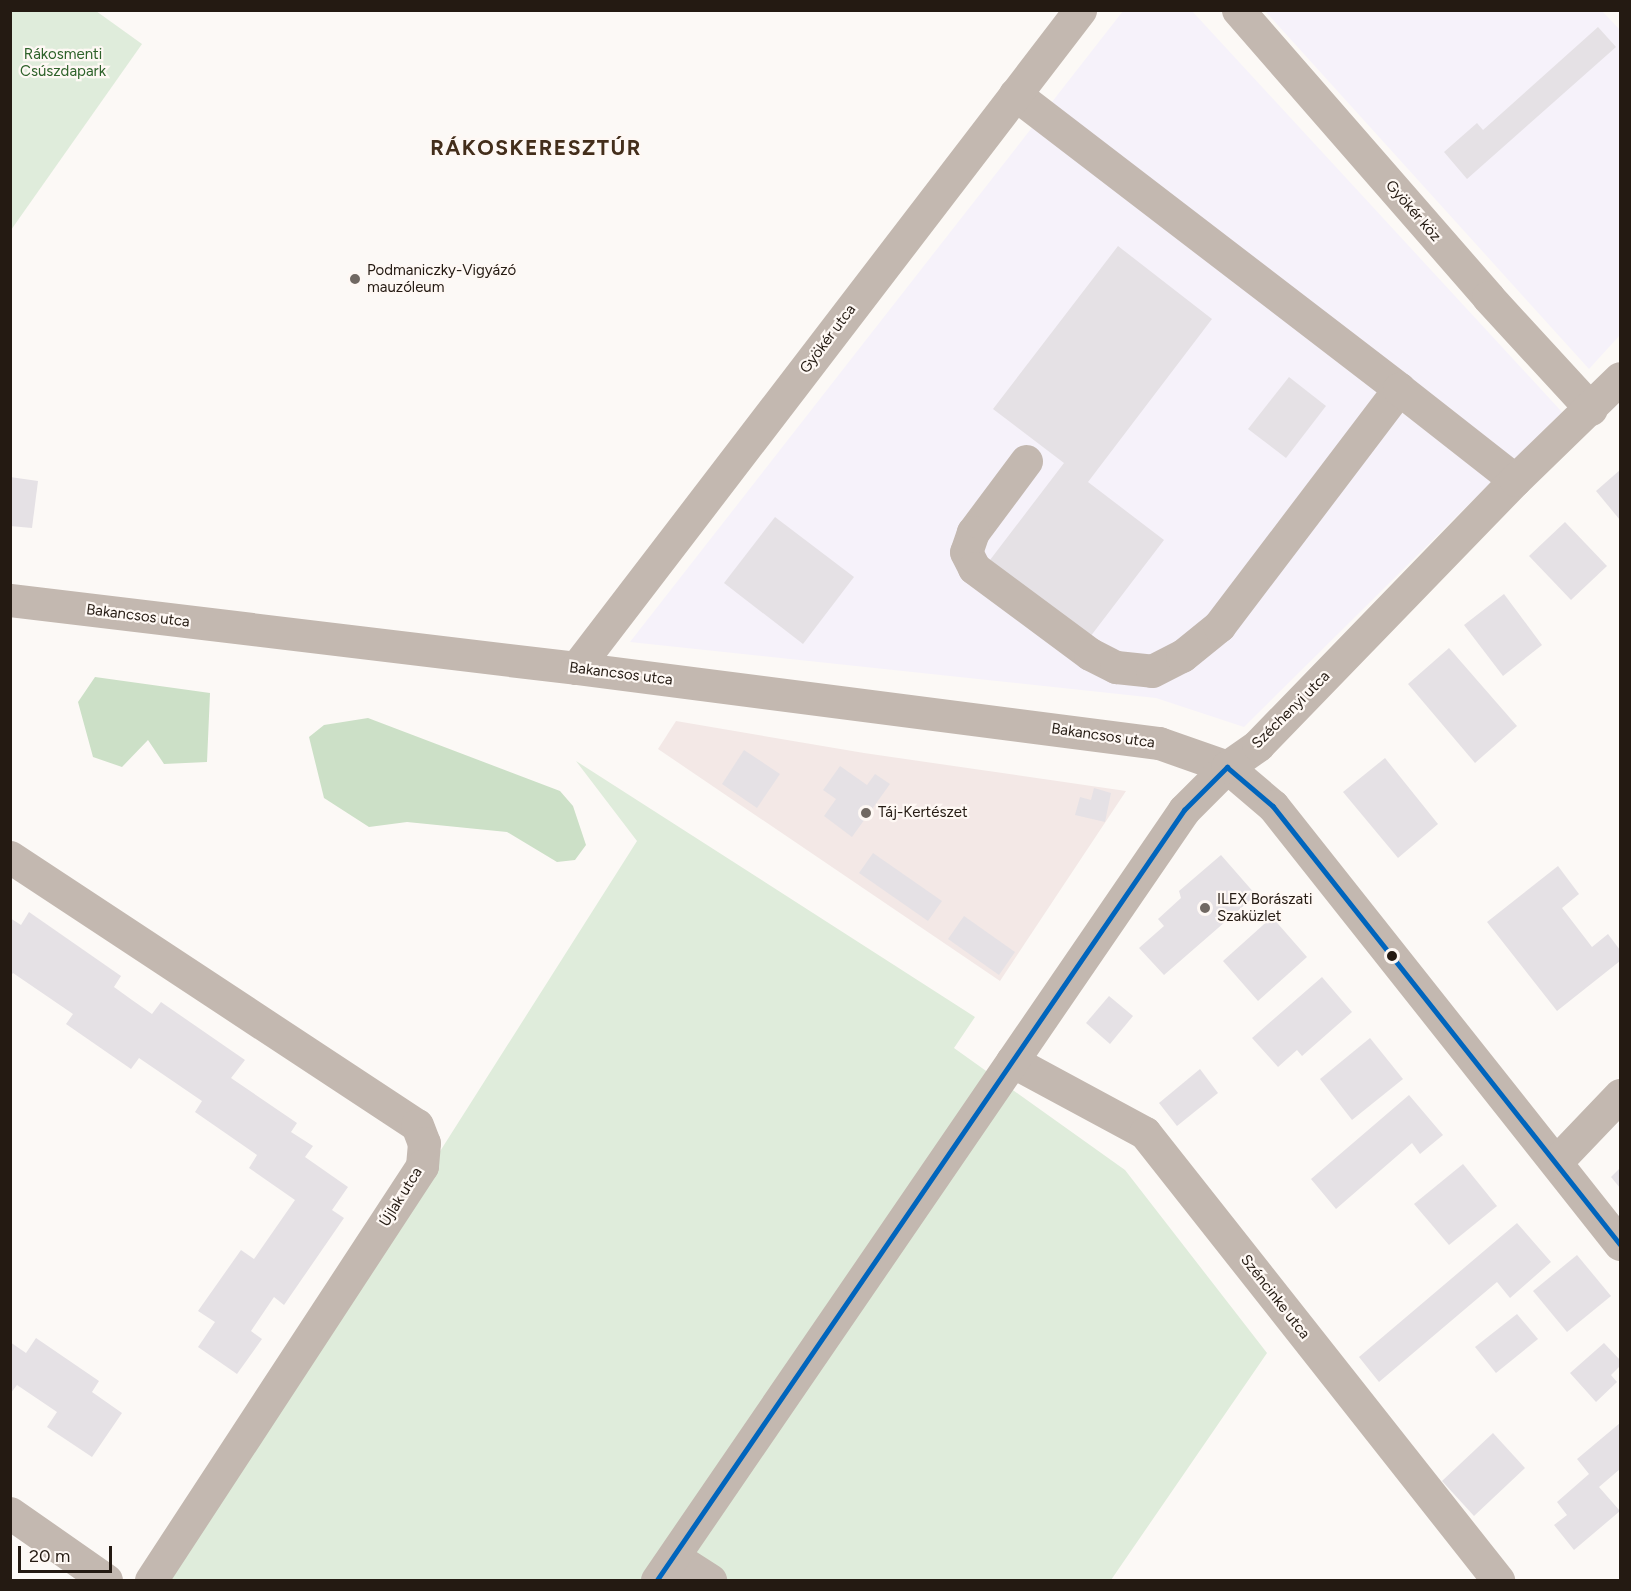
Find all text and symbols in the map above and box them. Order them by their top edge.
park label: Rákosmenti Csúszdapark [20,45,106,80]
district label: RÁKOSKERESZTÚR [430,135,642,161]
street label: Gyökér köz [1382,177,1444,245]
place label: Podmaniczky-Vigyázó mauzóleum [367,261,516,296]
marker: Podmaniczky-Vigyázó mauzóleum [348,272,362,286]
street label: Gyökér utca [796,301,860,377]
street label: Bakancsos utca [85,601,191,631]
street label: Bakancsos utca [568,659,674,689]
street label: Széchenyi utca [1248,667,1334,753]
street label: Bakancsos utca [1050,720,1156,752]
place label: Táj-Kertészet [878,804,968,822]
marker: Táj-Kertészet [859,806,873,820]
place label: ILEX Borászati Szaküzlet [1217,890,1312,925]
marker: ILEX Borászati Szaküzlet [1198,901,1212,915]
unlabelled marker [1386,950,1398,962]
street label: Újlak utca [376,1164,426,1230]
street label: Széncinke utca [1237,1251,1313,1343]
scale bar [21,1534,116,1572]
text: 20 m [29,1545,70,1567]

